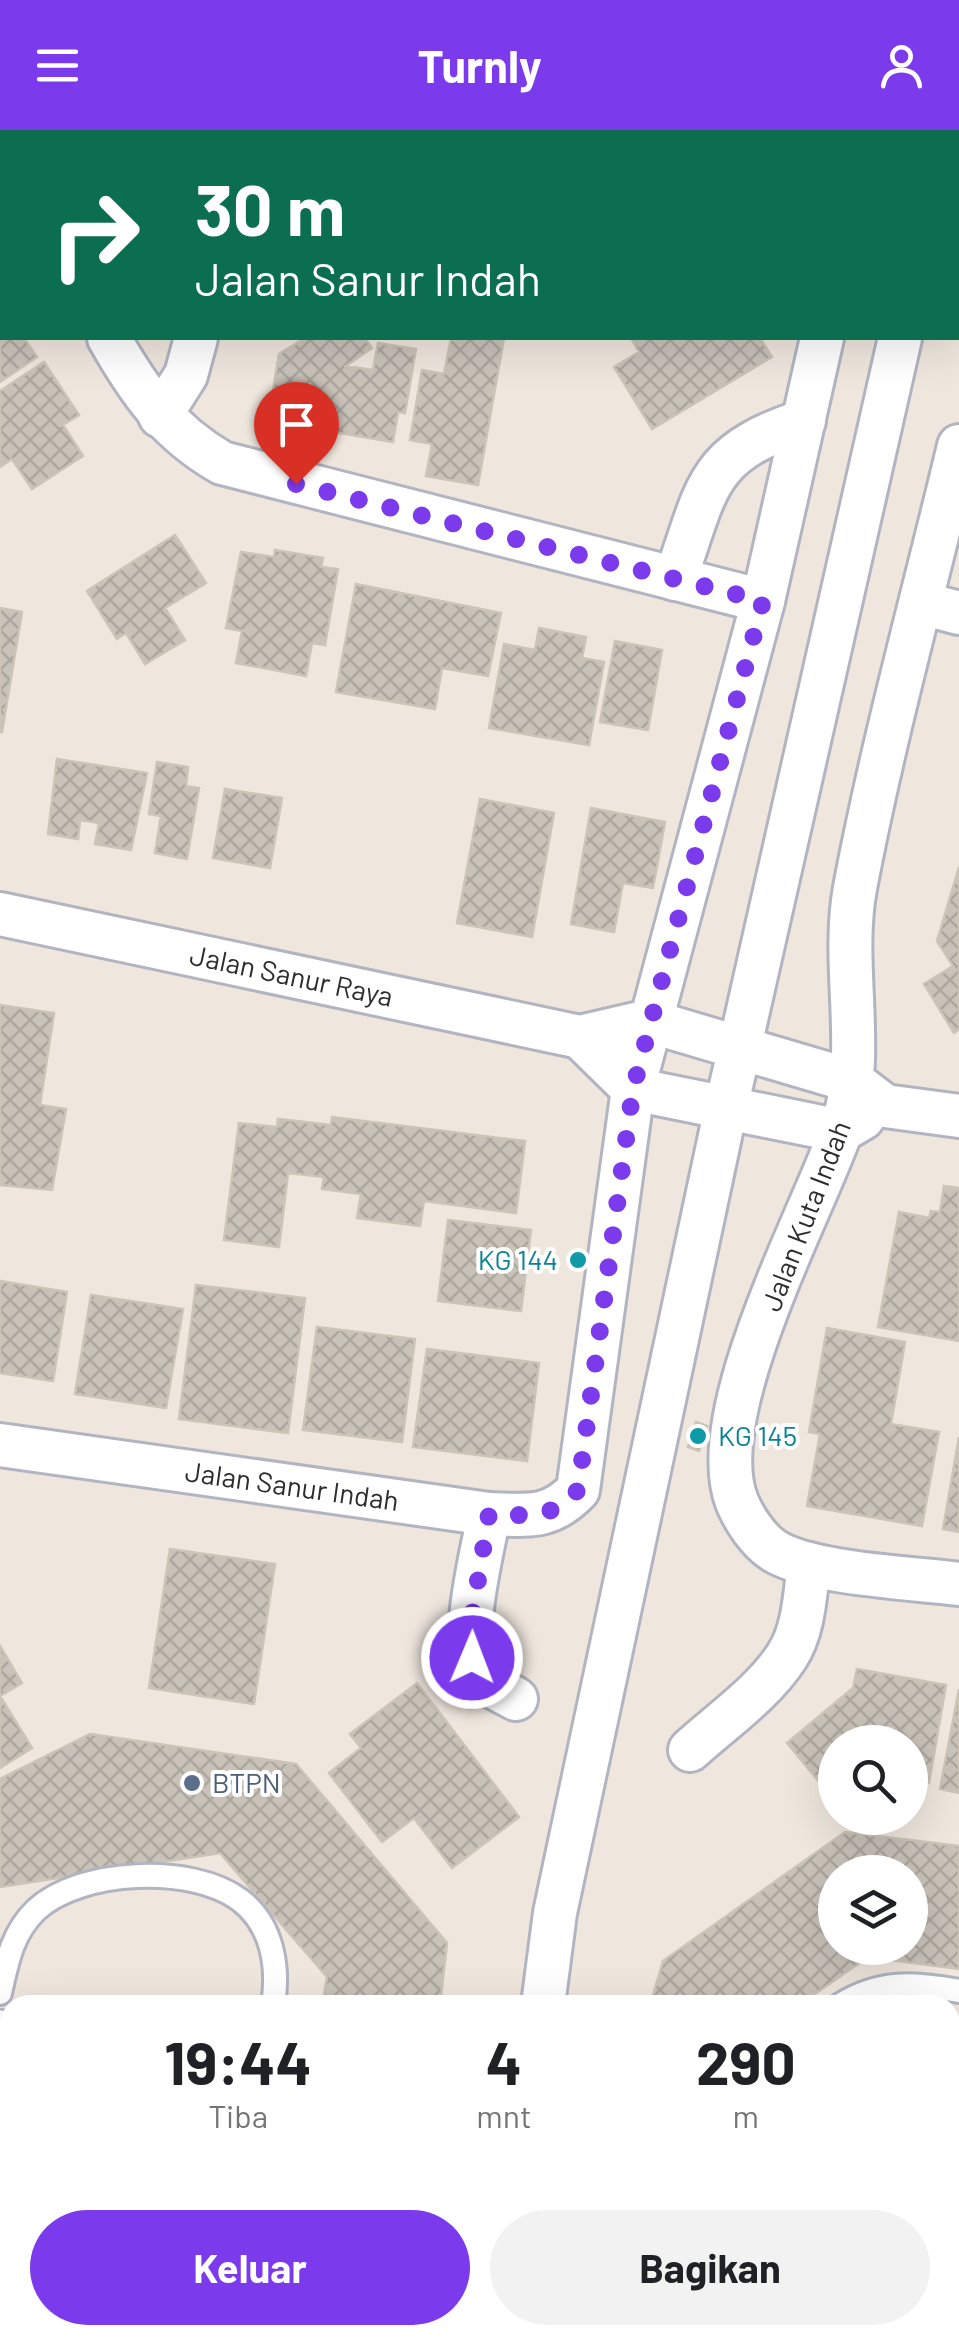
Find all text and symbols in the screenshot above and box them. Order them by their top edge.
icon: menu [30,38,85,93]
text: Turnly [417,38,542,92]
icon: person [874,38,929,93]
text: 30 m [195,166,345,250]
icon: right [30,170,160,300]
text: Jalan Sanur Indah [195,251,541,305]
pin [254,382,339,485]
icon: arrive [269,397,324,452]
street label: Jalan Sanur Raya [187,937,396,1013]
street label: Jalan Kuta Indah [753,1116,857,1316]
place label: KG 144 [478,1242,558,1276]
marker: KG 144 [567,1249,589,1271]
place label: KG 145 [718,1418,797,1452]
marker: KG 145 [687,1425,709,1447]
street label: Jalan Sanur Indah [183,1453,401,1517]
position arrow [420,1606,524,1710]
map controls [818,1725,928,1965]
button: search [818,1725,928,1835]
place label: BTPN [212,1765,281,1799]
marker: BTPN [181,1772,203,1794]
button: layers [818,1855,928,1965]
text: 19:44 [164,2025,312,2097]
text: 4 [486,2025,522,2097]
text: 290 [696,2025,796,2097]
text: Tiba [208,2096,268,2134]
text: mnt [476,2096,532,2134]
text: m [733,2096,759,2134]
button: Keluar [30,2210,470,2325]
button: Bagikan [490,2210,930,2325]

